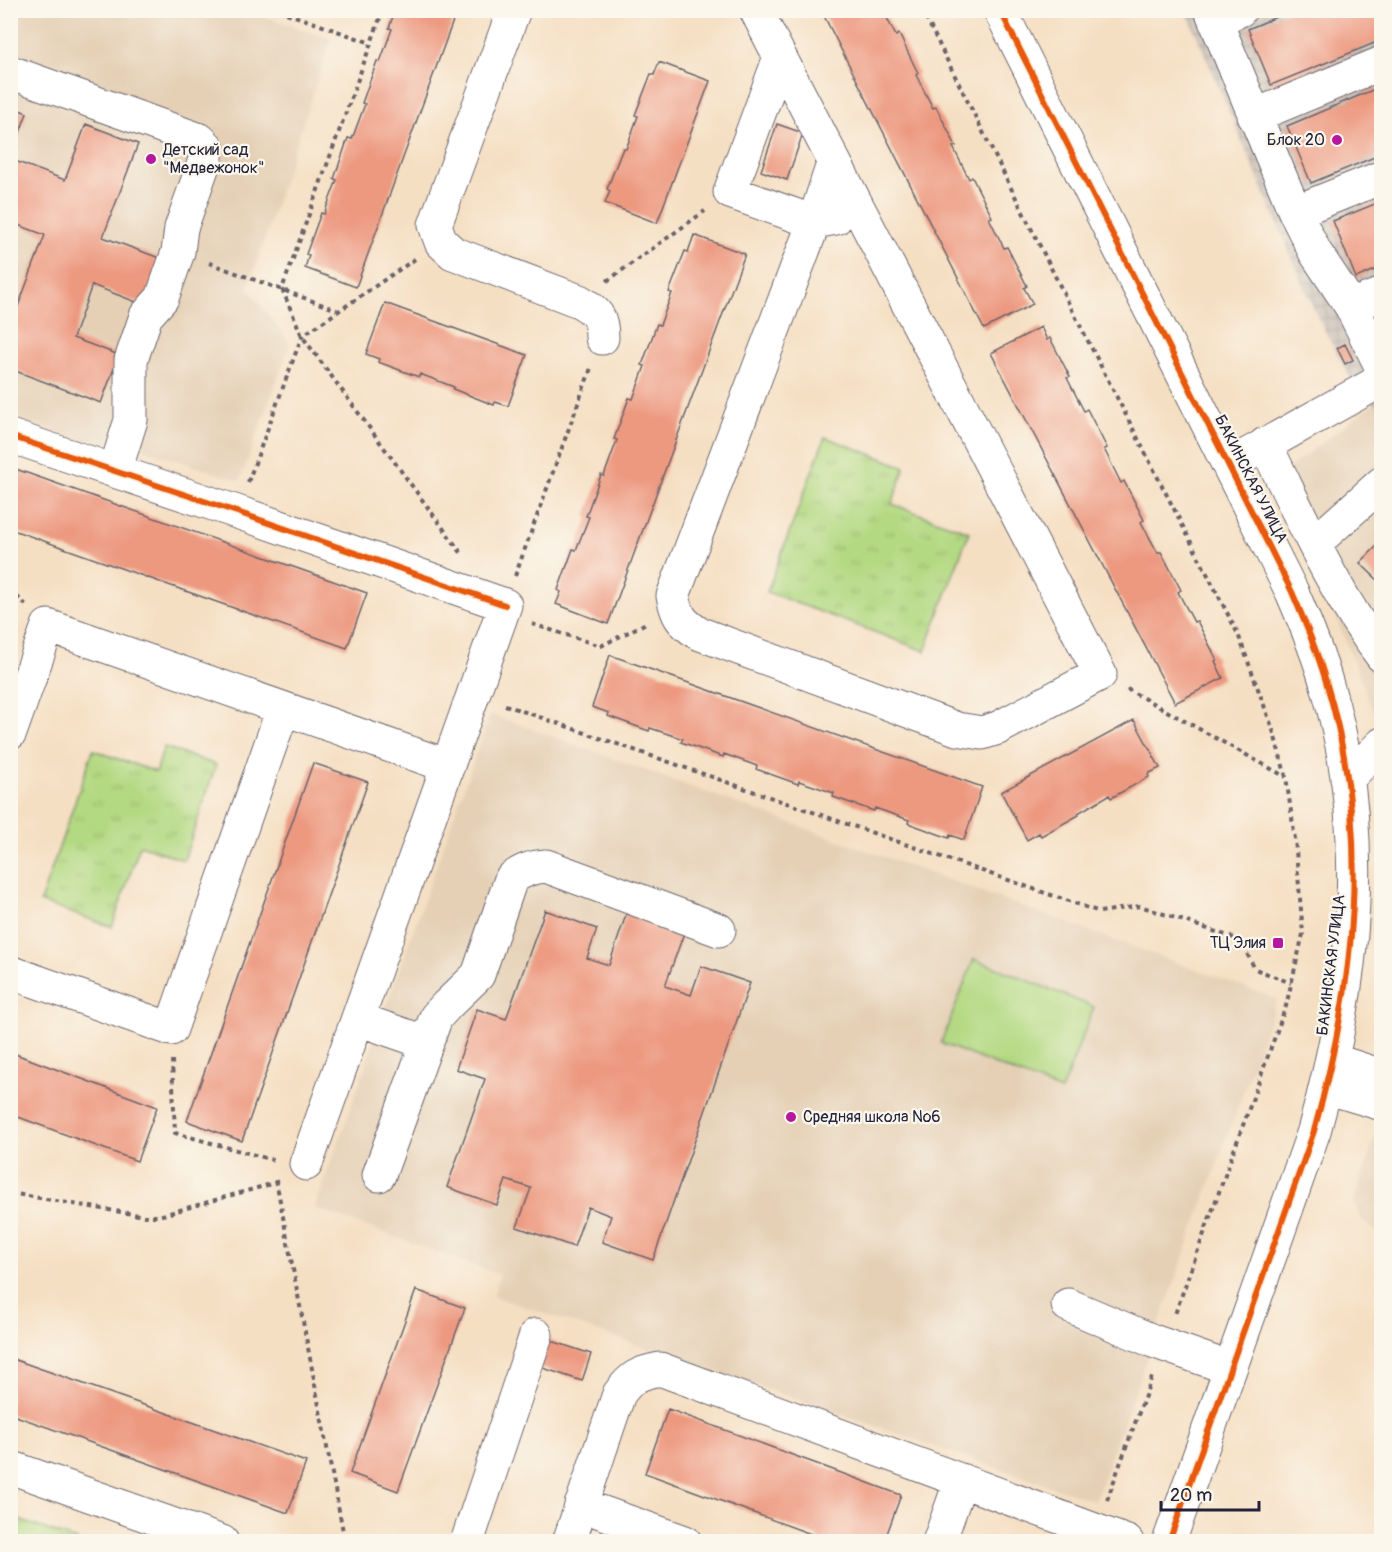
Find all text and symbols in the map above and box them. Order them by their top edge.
place label: Блок 20 [1267,130,1325,150]
marker: Блок 20 [1330,133,1344,147]
place label: Детский сад "Медвежонок" [162,140,264,178]
marker: Детский сад "Медвежонок" [144,152,158,166]
street label: БАКИНСКАЯ УЛИЦА [1210,411,1292,547]
street label: БАКИНСКАЯ УЛИЦА [1312,893,1350,1037]
place label: ТЦ Элия [1210,933,1266,953]
marker: ТЦ Элия [1271,936,1285,950]
place label: Средняя школа №6 [803,1107,941,1127]
marker: Средняя школа №6 [784,1110,798,1124]
scale bar [1161,1474,1258,1512]
text: 20 m [1170,1484,1212,1507]

